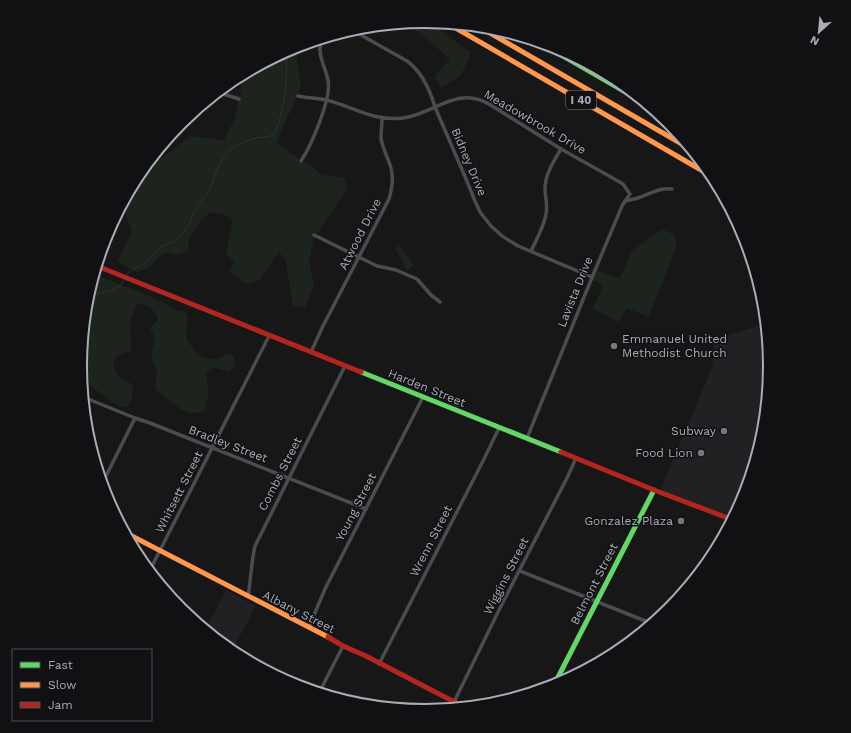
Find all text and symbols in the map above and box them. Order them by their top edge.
north arrow [799,12,839,52]
text: N [808,33,821,48]
street label: Meadowbrook Drive [481,87,589,157]
road number: I 40 [566,91,596,109]
street label: Bidney Drive [448,126,490,198]
street label: Atwood Drive [336,196,384,272]
street label: Lavista Drive [554,255,596,329]
place label: Emmanuel United Methodist Church [622,332,727,360]
marker: Emmanuel United Methodist Church [609,341,619,351]
street label: Harden Street [386,366,468,410]
street label: Bradley Street [187,423,269,465]
place label: Subway [671,424,717,438]
marker: Subway [719,426,729,436]
street label: Combs Street [255,435,305,513]
place label: Food Lion [635,446,693,460]
marker: Food Lion [696,448,706,458]
street label: Whitsett Street [152,449,206,535]
street label: Young Street [333,471,379,543]
street label: Wrenn Street [407,503,455,579]
place label: Gonzalez Plaza [584,514,673,528]
marker: Gonzalez Plaza [676,516,686,526]
street label: Wiggins Street [481,535,531,617]
street label: Belmont Street [567,541,621,627]
street label: Albany Street [261,588,337,636]
legend [12,649,152,721]
text: Fast [48,658,73,672]
text: Slow [48,678,76,692]
text: Jam [48,698,73,712]

